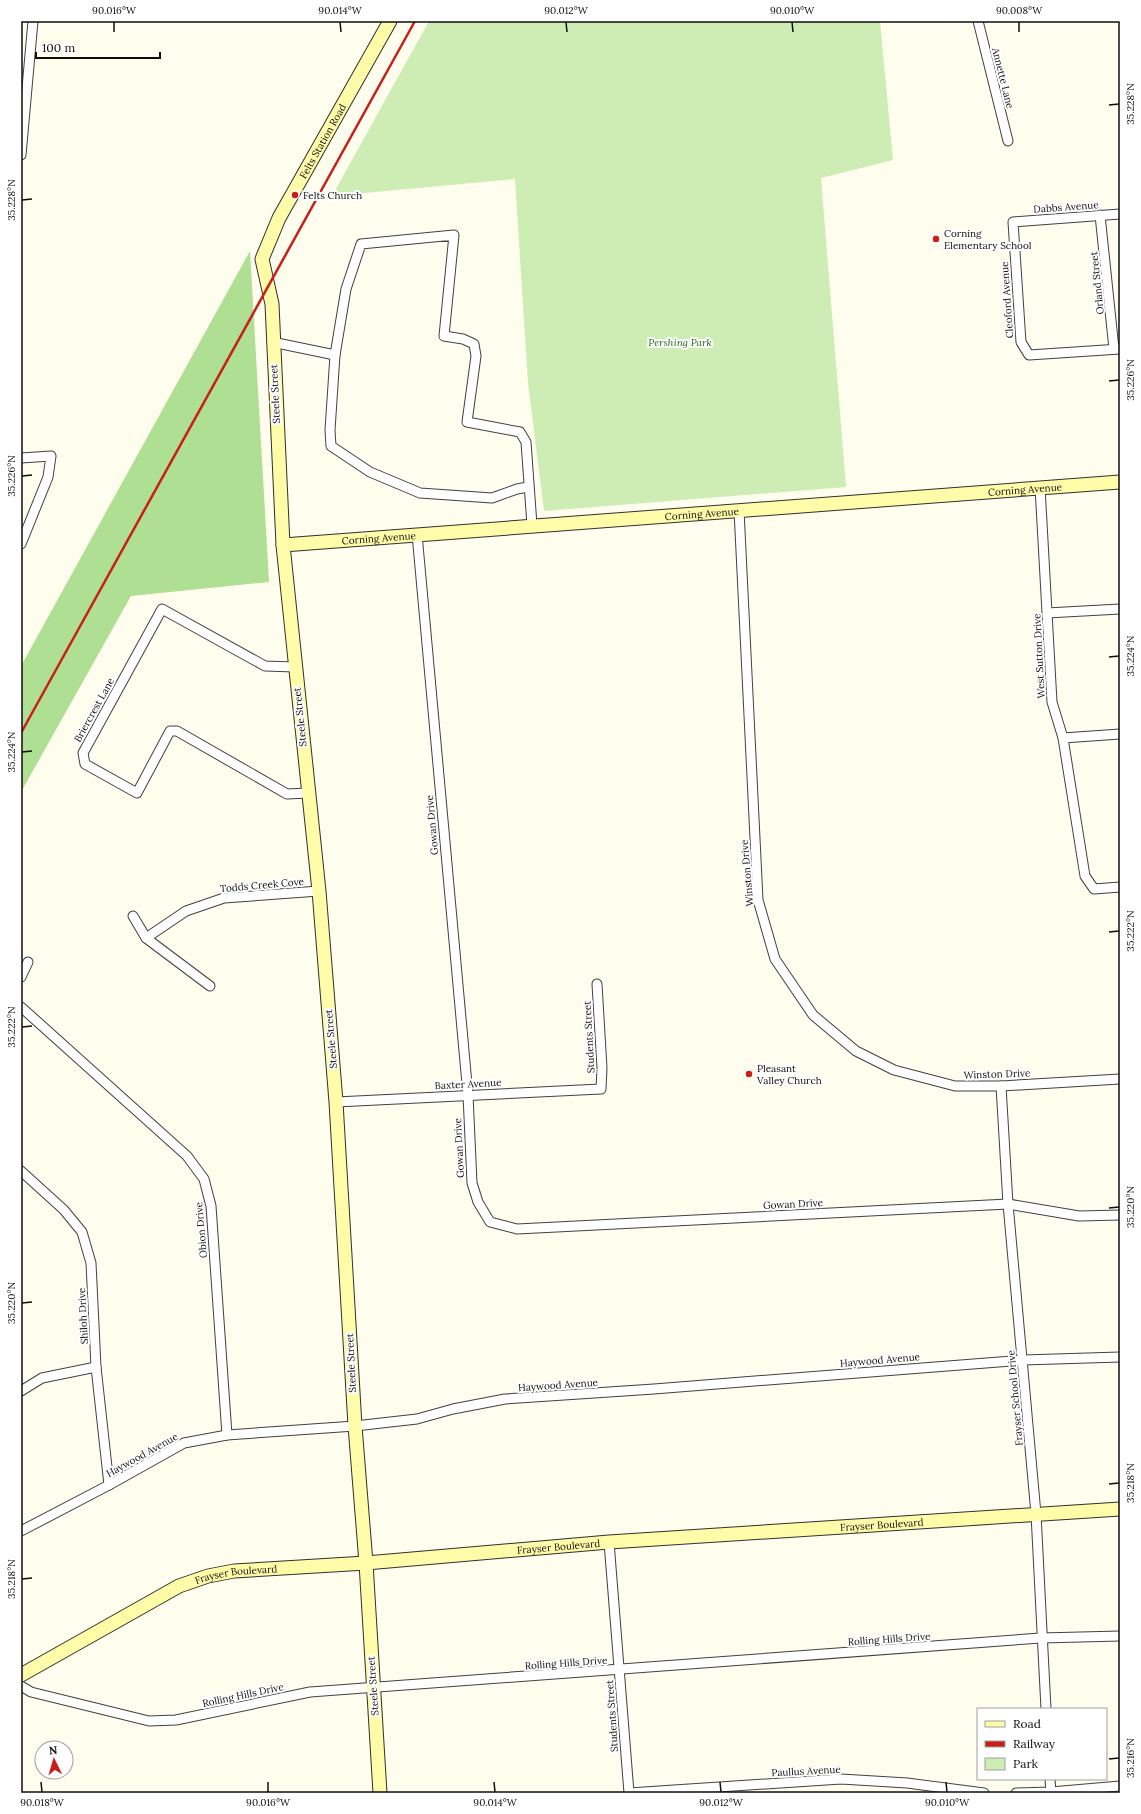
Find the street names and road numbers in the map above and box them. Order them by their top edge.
street label: Annette Lane [989,45,1017,110]
street label: Felts Station Road [296,101,349,181]
street label: Dabbs Avenue [1033,198,1100,216]
street label: Orland Street [1087,251,1107,315]
street label: Cleoford Avenue [998,261,1016,339]
street label: Steele Street [267,364,283,424]
street label: Corning Avenue [987,480,1063,498]
street label: Corning Avenue [664,504,740,523]
street label: Corning Avenue [341,528,417,547]
street label: West Sutton Drive [1030,613,1048,699]
street label: Briercrest Lane [71,675,117,745]
street label: Steele Street [290,687,310,747]
street label: Gowan Drive [423,794,441,856]
street label: Winston Drive [738,839,756,907]
street label: Todds Creek Cove [219,875,305,895]
street label: Students Street [581,1000,597,1073]
street label: Steele Street [322,1009,340,1069]
street label: Winston Drive [963,1066,1031,1082]
street label: Baxter Avenue [434,1076,502,1092]
street label: Gowan Drive [451,1117,467,1178]
street label: Gowan Drive [763,1196,824,1212]
street label: Obion Drive [192,1201,210,1259]
street label: Shiloh Drive [75,1287,91,1345]
street label: Steele Street [343,1333,359,1393]
street label: Frayser School Drive [1004,1349,1026,1446]
street label: Haywood Avenue [839,1350,921,1370]
street label: Haywood Avenue [518,1376,599,1394]
street label: Haywood Avenue [104,1430,181,1480]
street label: Frayser Boulevard [840,1515,924,1534]
street label: Frayser Boulevard [516,1536,601,1556]
street label: Frayser Boulevard [193,1562,278,1587]
street label: Rolling Hills Drive [847,1630,931,1648]
street label: Rolling Hills Drive [524,1654,608,1672]
street label: Steele Street [364,1656,382,1716]
street label: Students Street [603,1679,621,1753]
street label: Rolling Hills Drive [201,1680,285,1710]
street label: Paullus Avenue [771,1763,842,1779]

